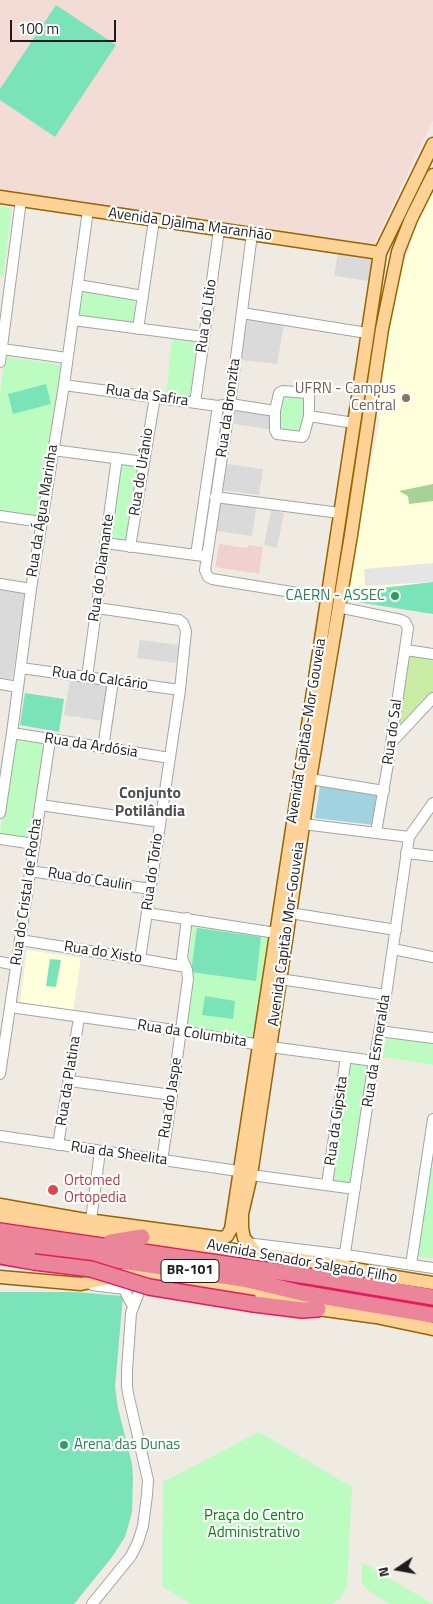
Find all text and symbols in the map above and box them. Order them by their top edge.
scale bar [12,10,119,42]
text: 100 m [18,17,59,40]
street label: Avenida Djalma Maranhão [107,205,273,245]
street label: Rua do Lítio [193,278,221,354]
street label: Rua da Bronzita [213,357,245,459]
place label: UFRN - Campus Central [295,380,396,415]
street label: Rua da Safira [104,381,190,411]
marker: UFRN - Campus Central [400,392,412,404]
street label: Rua do Urânio [126,427,158,517]
street label: Rua da Água Marinha [24,443,62,579]
street label: Rua do Diamante [86,513,118,623]
place label: CAERN - ASSEC [286,587,385,605]
marker: CAERN - ASSEC [389,590,401,602]
street label: Avenida Capitão-Mor Gouveia [283,637,331,825]
street label: Rua do Calcário [51,663,149,695]
street label: Rua do Sal [379,698,407,766]
street label: Rua da Ardósia [43,730,139,762]
district label: Conjunto Potilândia [115,784,185,822]
street label: Rua do Cristal de Rocha [8,817,46,967]
street label: Rua do Tório [139,832,167,912]
street label: Avenida Capitão Mor-Gouveia [265,840,309,1028]
street label: Rua do Caulin [46,864,134,896]
street label: Rua do Xisto [63,938,143,968]
street label: Rua da Esmeralda [359,993,395,1109]
street label: Rua da Columbita [136,1016,248,1052]
street label: Rua da Platina [53,1035,85,1127]
street label: Rua do Jaspe [156,1056,186,1140]
street label: Rua da Gipsita [322,1075,352,1167]
street label: Rua da Sheelita [69,1138,169,1170]
place label: Ortomed Ortopedia [64,1172,126,1207]
marker: Ortomed Ortopedia [46,1183,60,1197]
street label: Avenida Senador Salgado Filho [205,1236,399,1288]
road number: BR-101 [161,1260,219,1282]
place label: Arena das Dunas [74,1436,180,1454]
marker: Arena das Dunas [58,1439,70,1451]
park label: Praça do Centro Administrativo [204,1507,304,1542]
north arrow [373,1544,423,1594]
text: N [372,1565,394,1579]

